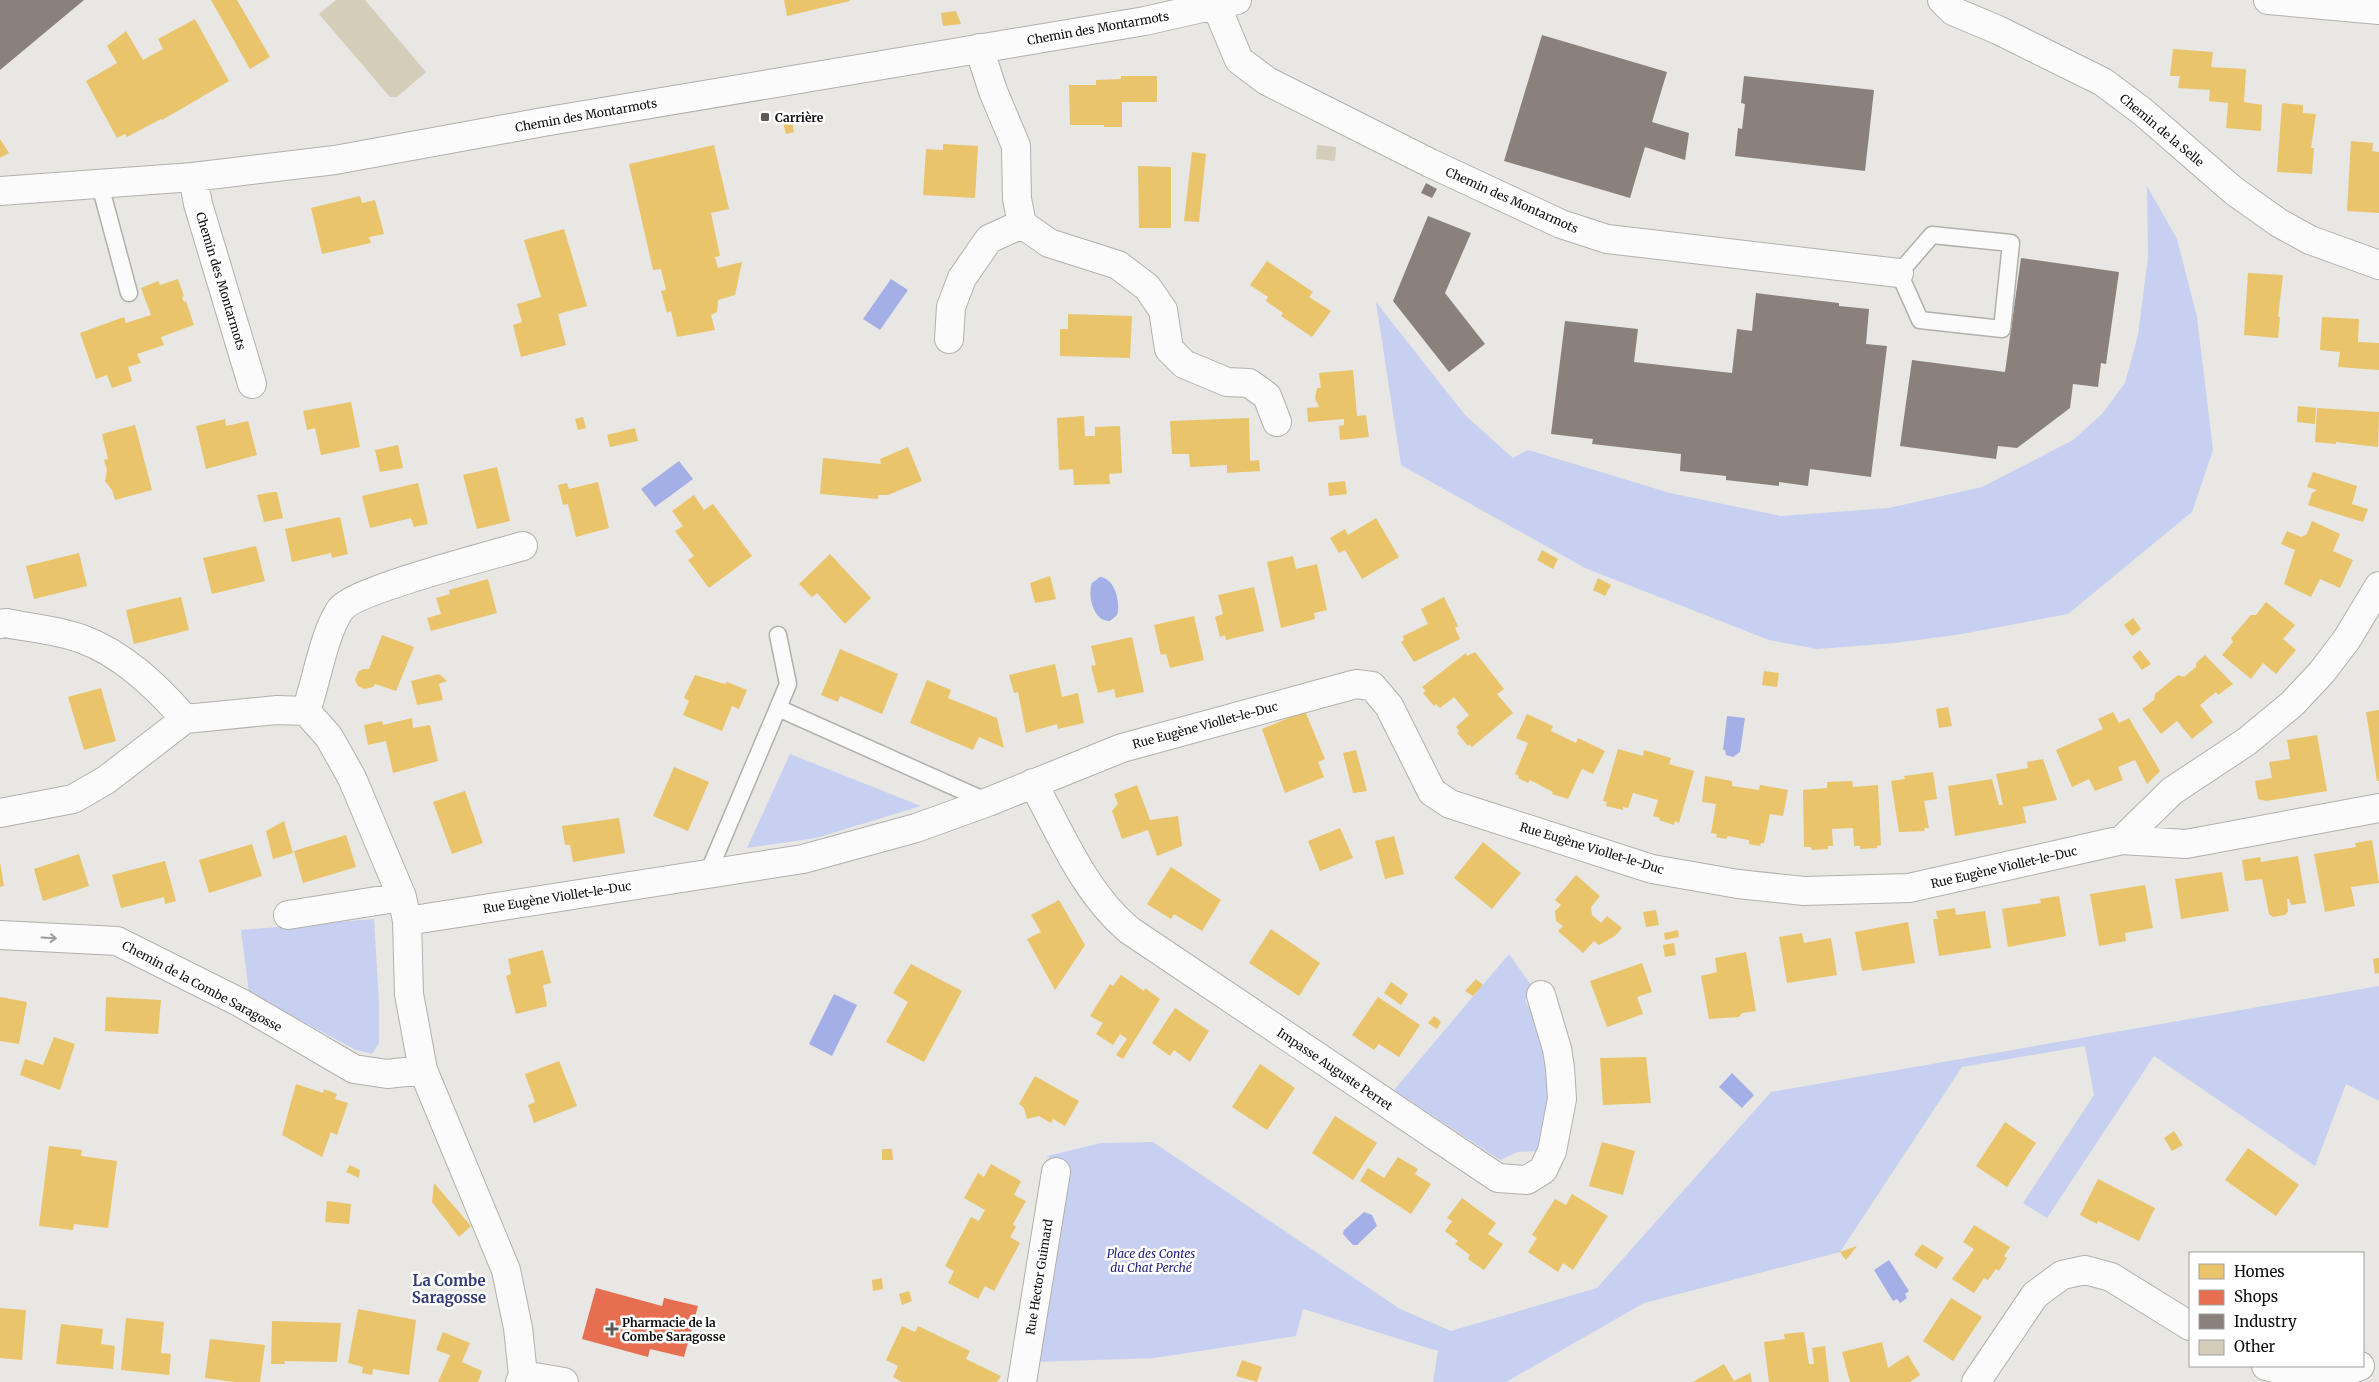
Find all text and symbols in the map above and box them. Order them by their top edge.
street label: Chemin des Montarmots [1026,8,1170,48]
street label: Chemin de la Selle [2117,90,2207,170]
street label: Chemin des Montarmots [514,95,658,135]
place label: Carrière [775,110,824,125]
marker: Carrière [759,111,771,123]
street label: Chemin des Montarmots [1443,164,1581,236]
street label: Chemin des Montarmots [193,210,249,352]
street label: Rue Eugène Viollet-le-Duc [1131,698,1279,752]
street label: Rue Eugène Viollet-le-Duc [1518,819,1666,877]
street label: Rue Eugène Viollet-le-Duc [1929,843,2079,891]
street label: Rue Eugène Viollet-le-Duc [482,878,632,916]
one-way arrow [40,933,56,942]
street label: Chemin de la Combe Saragosse [120,937,284,1035]
street label: Impasse Auguste Perret [1274,1025,1396,1113]
street label: Rue Hector Guimard [1022,1218,1056,1336]
park label: Place des Contes du Chat Perché [1107,1246,1195,1275]
legend [2189,1252,2364,1367]
text: Homes [2234,1262,2285,1281]
district label: La Combe Saragosse [412,1271,486,1307]
text: Shops [2234,1287,2278,1306]
text: Industry [2234,1312,2297,1331]
place label: Pharmacie de la Combe Saragosse [622,1315,726,1344]
marker: Pharmacie de la Combe Saragosse [606,1323,618,1335]
text: Other [2234,1337,2276,1356]

